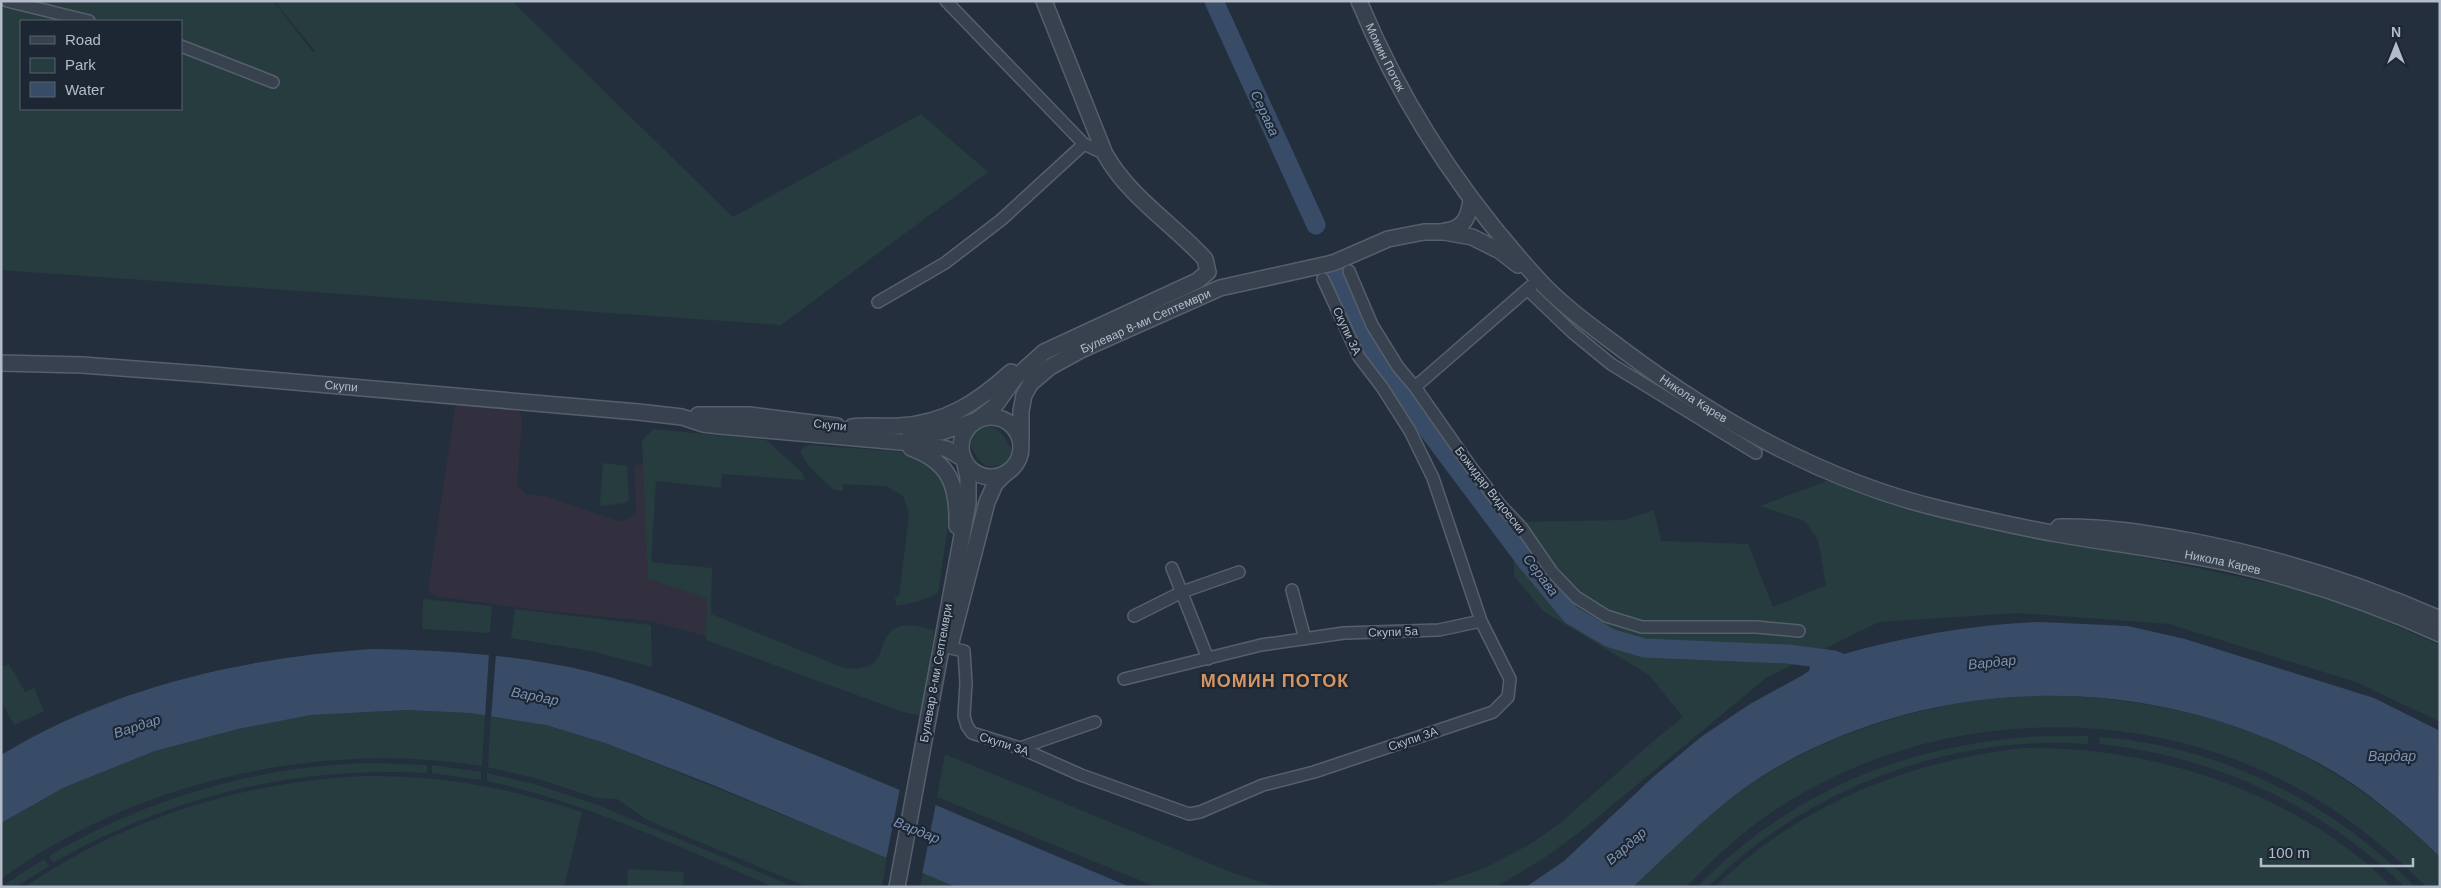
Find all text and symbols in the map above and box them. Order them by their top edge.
legend [20,20,182,110]
north arrow [2371,20,2421,70]
street label: Момин Поток [1362,21,1408,94]
text: N [2391,24,2401,40]
text: Road [65,31,101,48]
text: Park [65,56,96,73]
text: Water [65,81,104,98]
water label: Серава [1248,88,1283,138]
street label: Булевар 8-ми Септември [1078,286,1213,356]
street label: Скупи 3А [1330,305,1364,357]
street label: Никола Карев [1657,372,1730,426]
street label: Скупи [324,378,358,395]
street label: Скупи [813,416,847,434]
street label: Божидар Видоески [1452,444,1528,536]
street label: Никола Карев [2183,547,2262,577]
water label: Серава [1520,551,1562,599]
street label: Булевар 8-ми Септември [917,602,955,744]
street label: Скупи 5а [1368,624,1419,640]
water label: Вардар [1967,652,2017,672]
district label: МОМИН ПОТОК [1201,671,1349,691]
water label: Вардар [510,684,560,708]
water label: Вардар [112,711,163,741]
street label: Скупи 3А [1386,724,1440,754]
street label: Скупи 3А [977,729,1031,759]
water label: Вардар [2368,748,2416,764]
water label: Вардар [892,814,943,847]
water label: Вардар [1603,824,1650,868]
scale bar [2261,836,2414,868]
text: 100 m [2268,844,2310,861]

